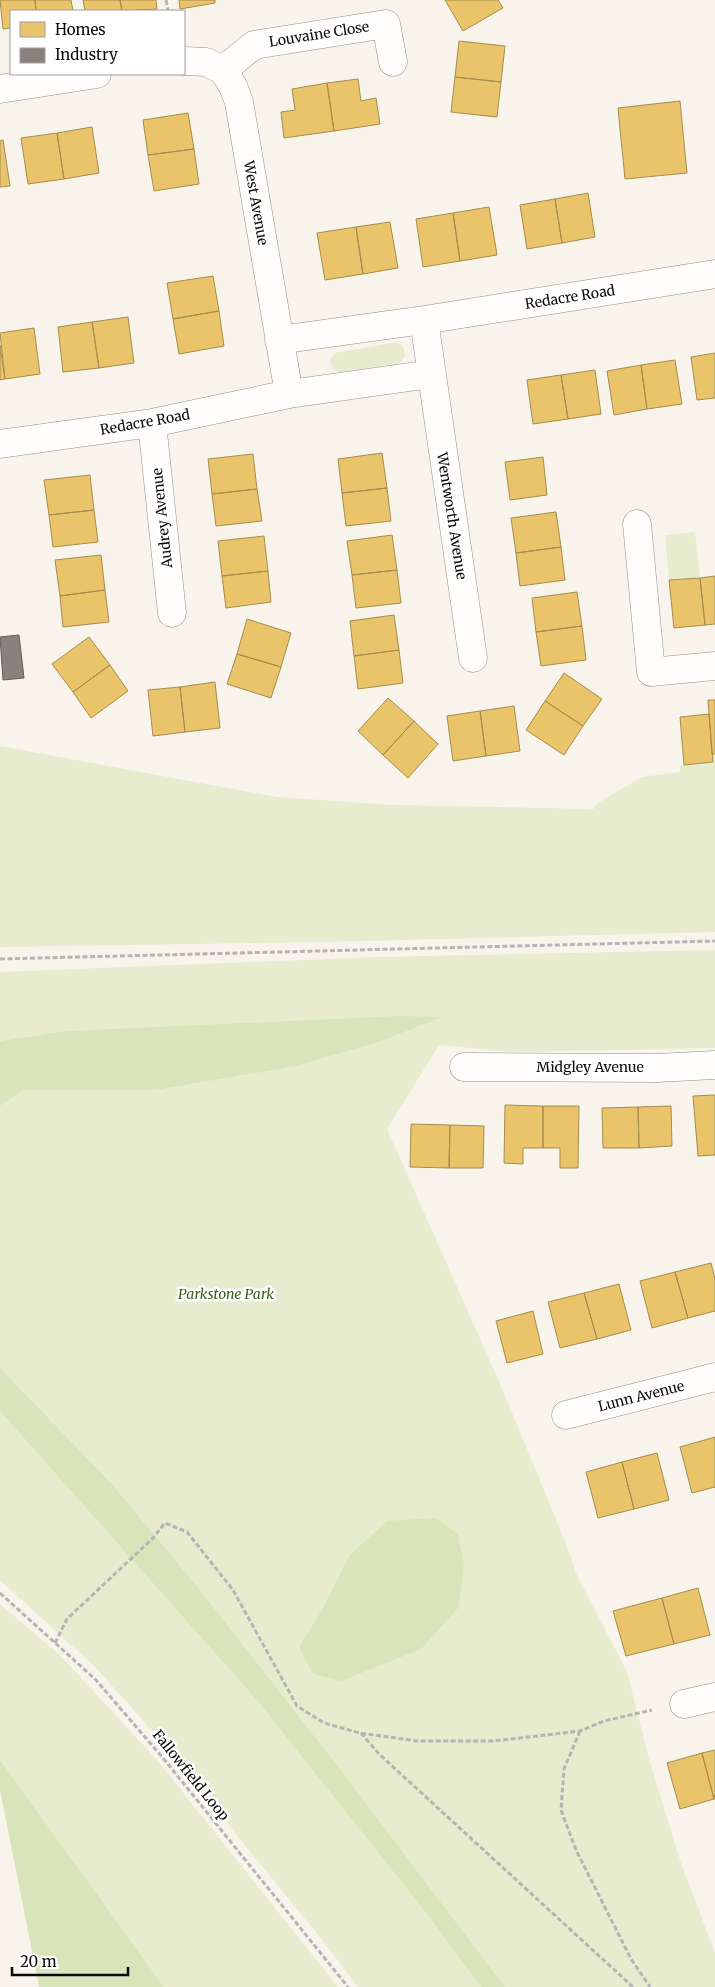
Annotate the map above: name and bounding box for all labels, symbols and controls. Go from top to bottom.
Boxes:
legend [10,10,185,75]
street label: Louvaine Close [268,17,370,51]
text: Homes [55,20,106,39]
text: Industry [55,45,118,64]
street label: West Avenue [240,158,272,247]
street label: Redacre Road [524,281,617,313]
street label: Redacre Road [99,405,192,439]
street label: Wentworth Avenue [433,450,471,581]
street label: Audrey Avenue [148,467,176,570]
street label: Midgley Avenue [536,1058,644,1076]
park label: Parkstone Park [178,1285,274,1303]
street label: Lunn Avenue [596,1377,686,1415]
street label: Fallowfield Loop [149,1726,233,1824]
scale bar [12,1944,129,1976]
text: 20 m [20,1952,57,1971]

